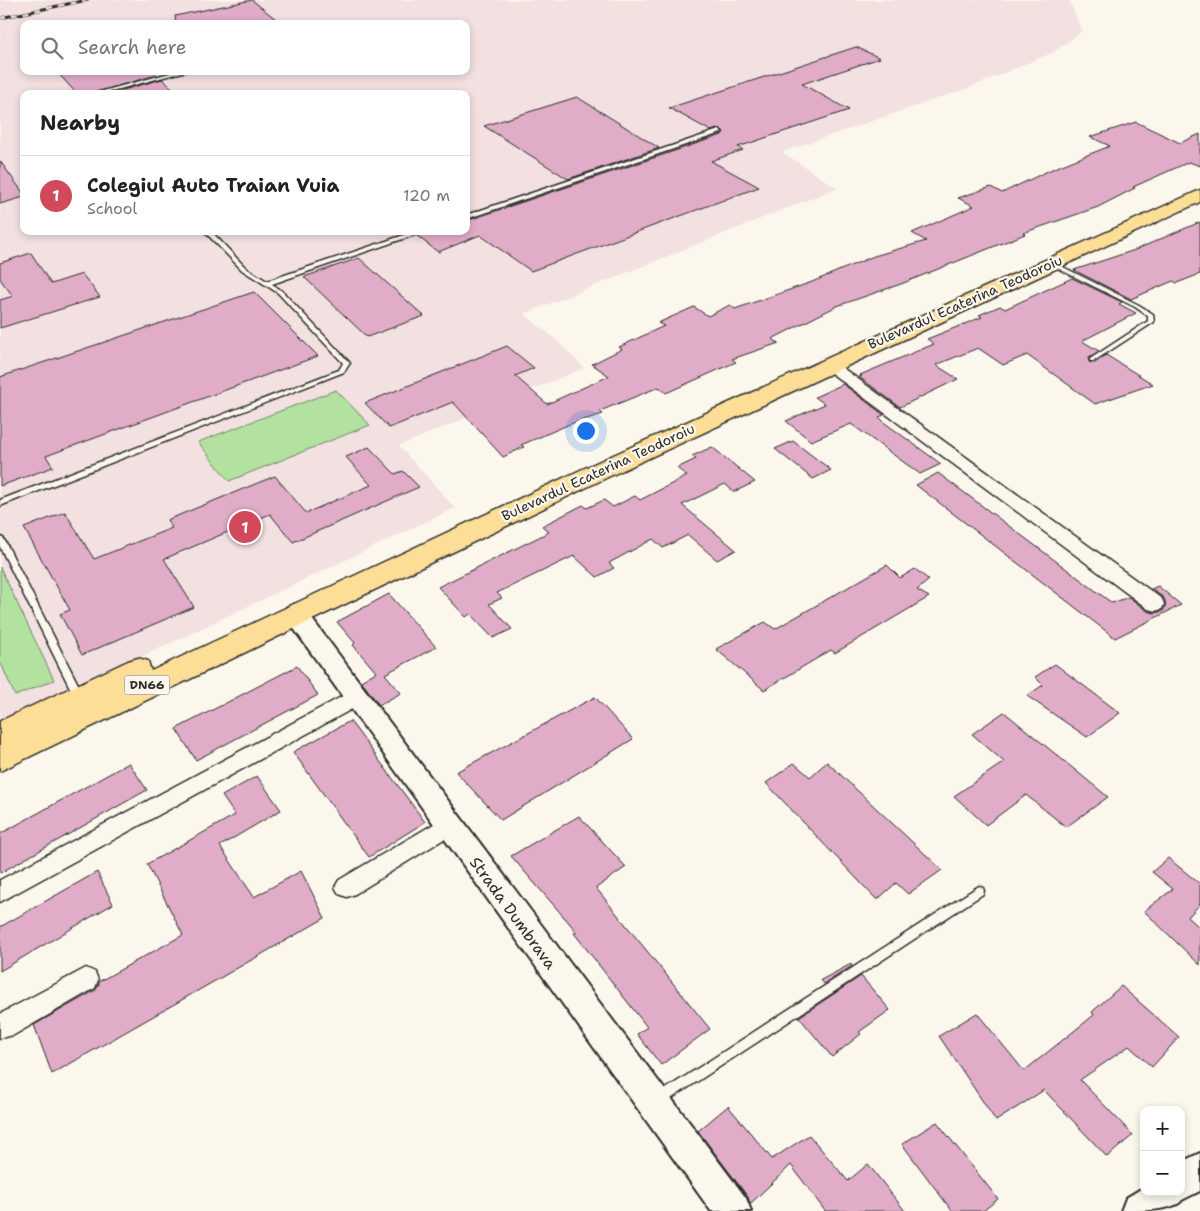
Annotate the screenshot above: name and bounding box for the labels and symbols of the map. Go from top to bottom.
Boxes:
street label: Bulevardul Ecaterina Teodoroiu [865,251,1065,353]
your location [573,418,599,444]
street label: Bulevardul Ecaterina Teodoroiu [499,419,697,525]
pin: 1 [229,508,261,546]
road number: DN66 [124,676,170,694]
street label: Strada Dumbrava [465,852,561,974]

